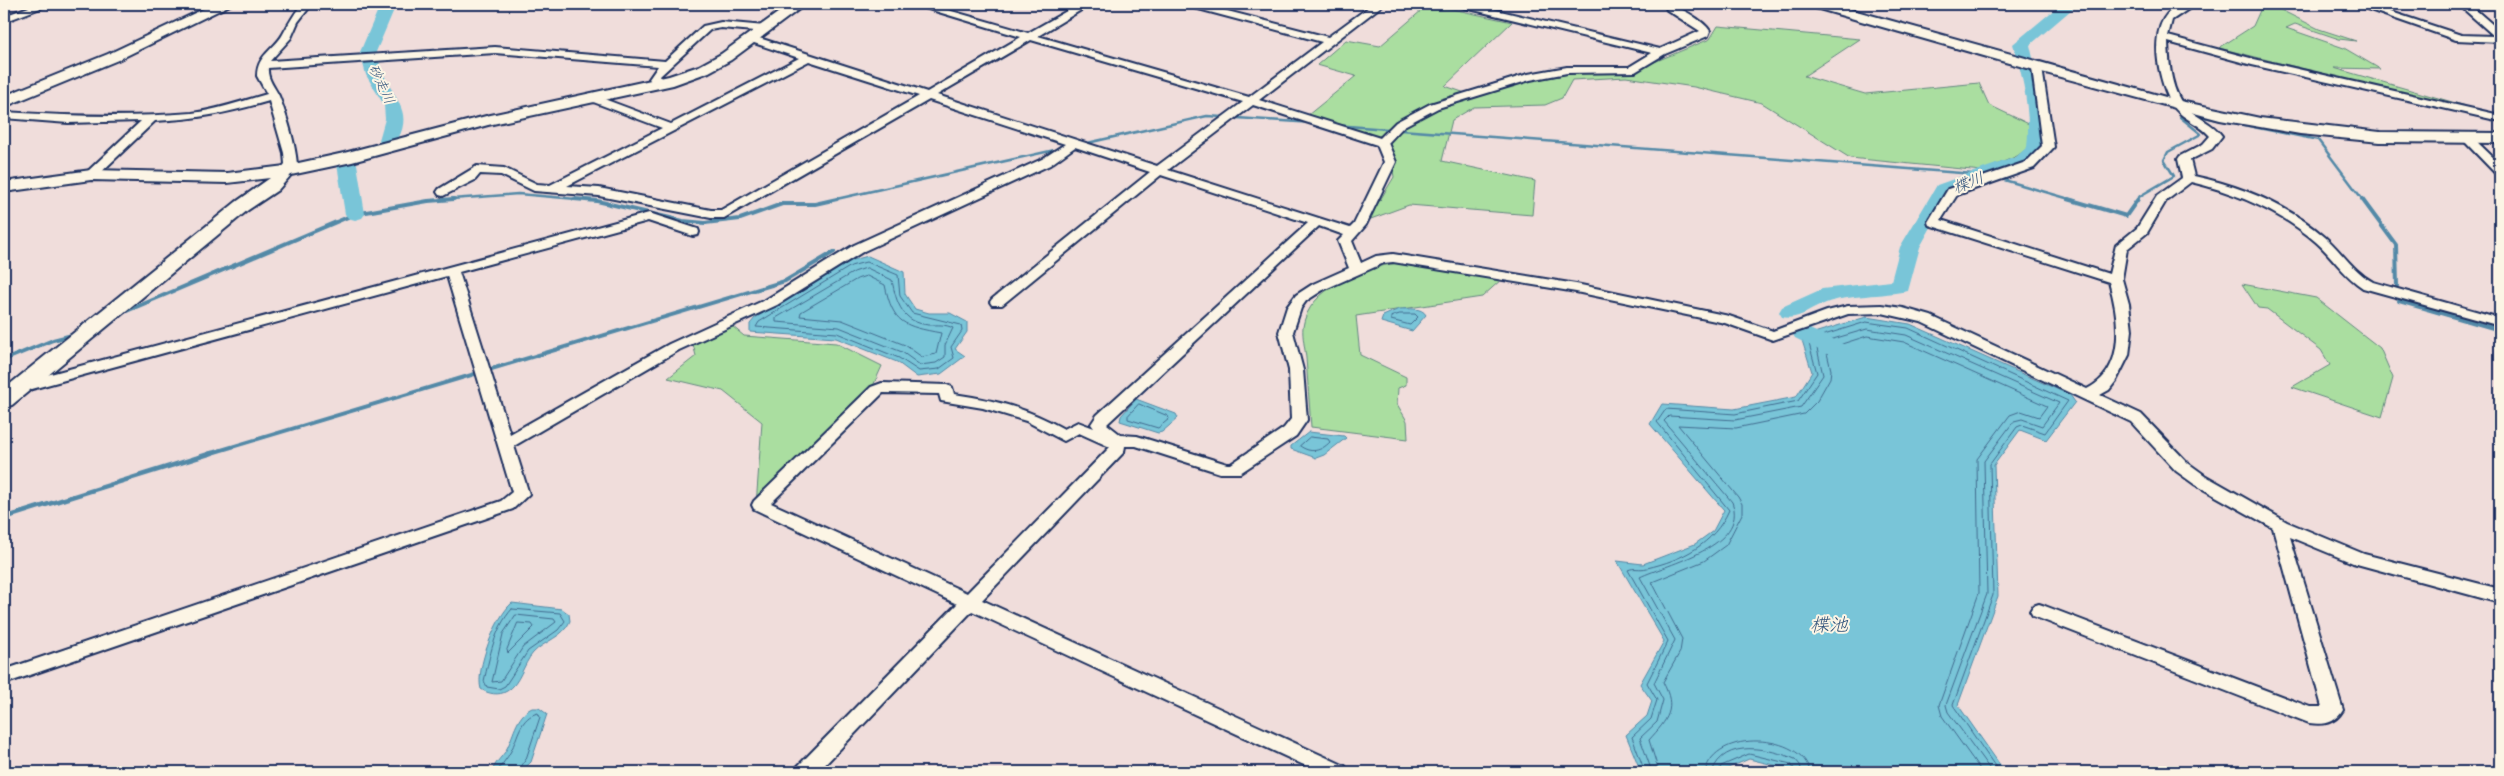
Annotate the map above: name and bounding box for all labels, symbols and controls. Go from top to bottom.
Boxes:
water label: 砂走川 [363,62,397,108]
water label: 楪川 [1951,170,1988,200]
water label: 楪池 [1810,615,1849,639]

